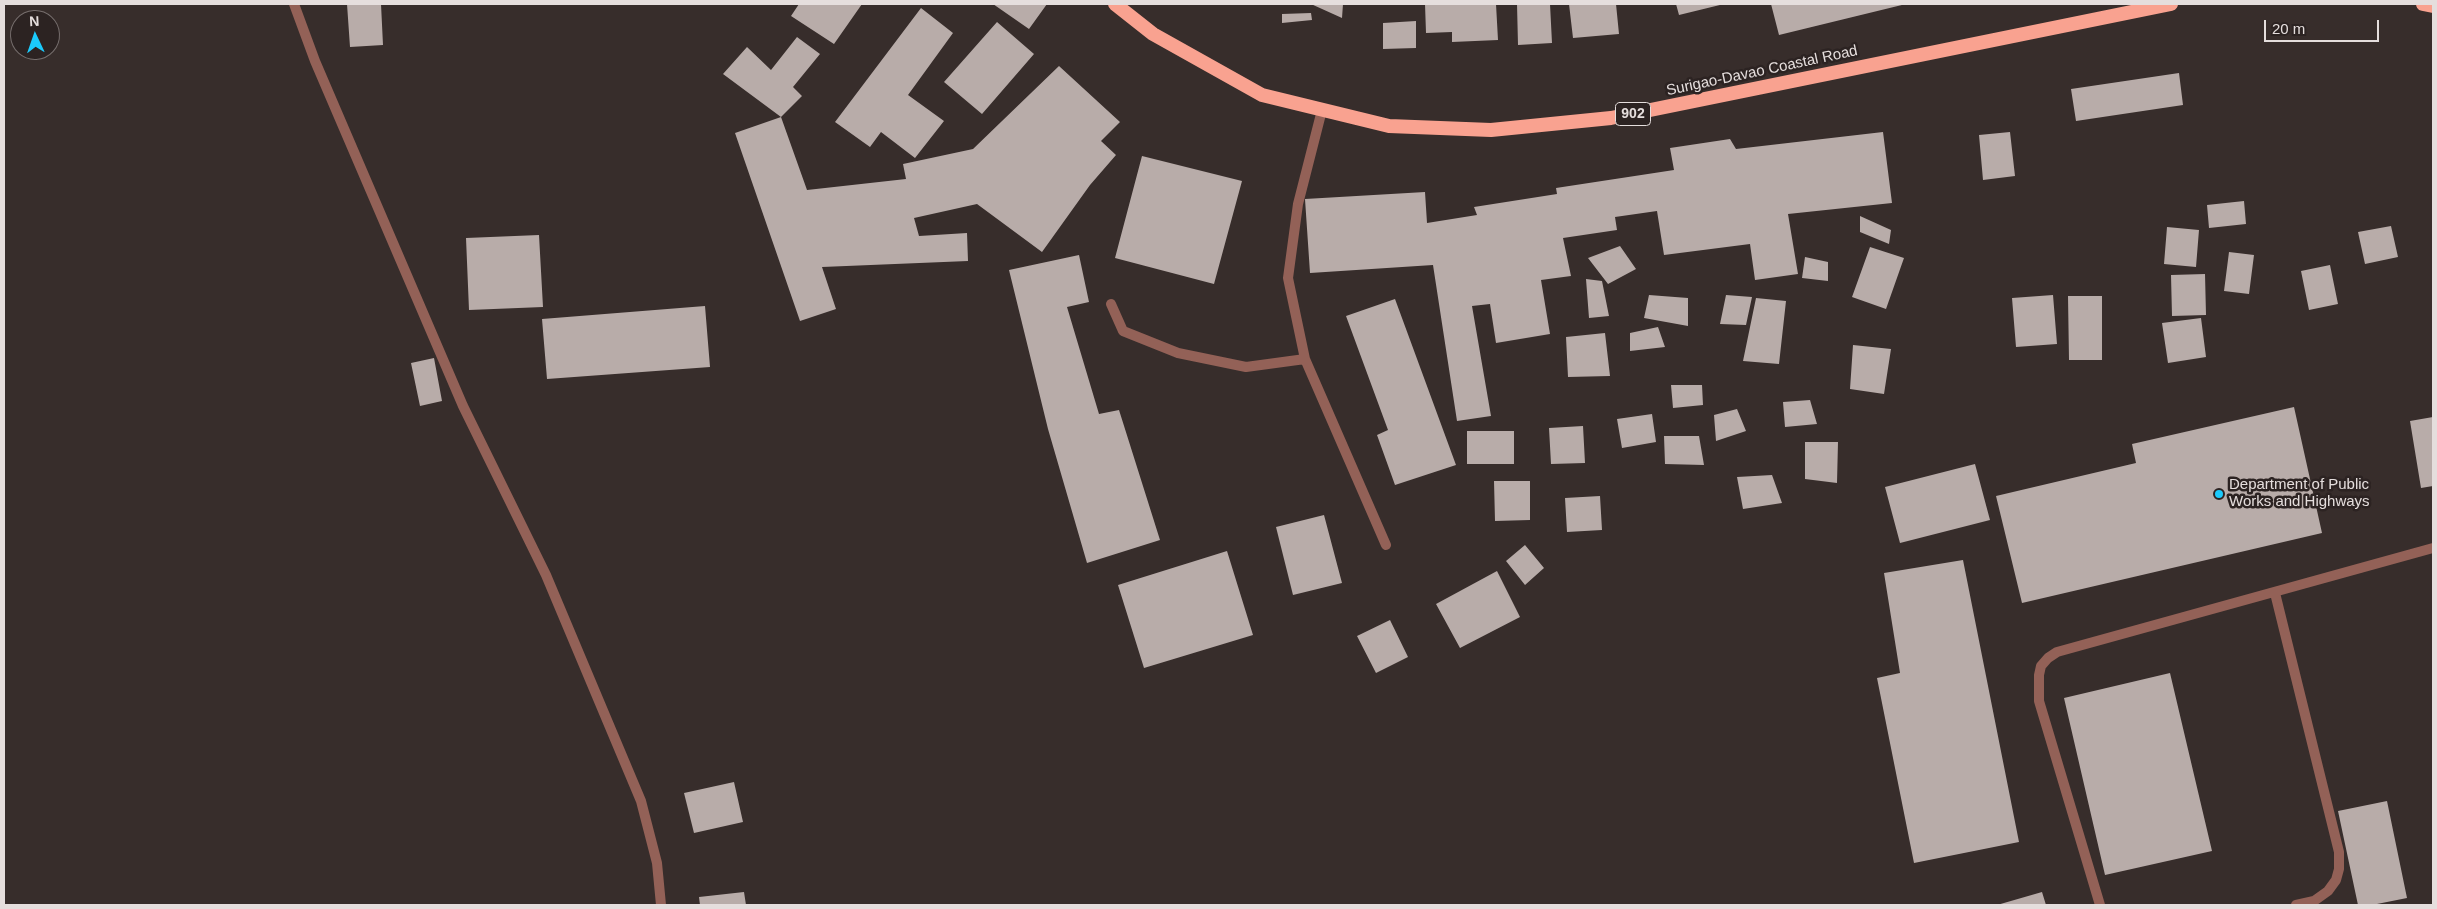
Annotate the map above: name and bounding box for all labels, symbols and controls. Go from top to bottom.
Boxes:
north arrow [10,10,60,60]
scale bar [2267,10,2382,42]
text: N [29,13,40,29]
text: 20 m [2272,20,2305,37]
street label: Surigao-Davao Coastal Road [1665,42,1859,100]
road number: 902 [1616,102,1650,126]
place label: Department of Public Works and Highways [2229,476,2370,511]
marker: Department of Public Works and Highways [2213,488,2225,500]

